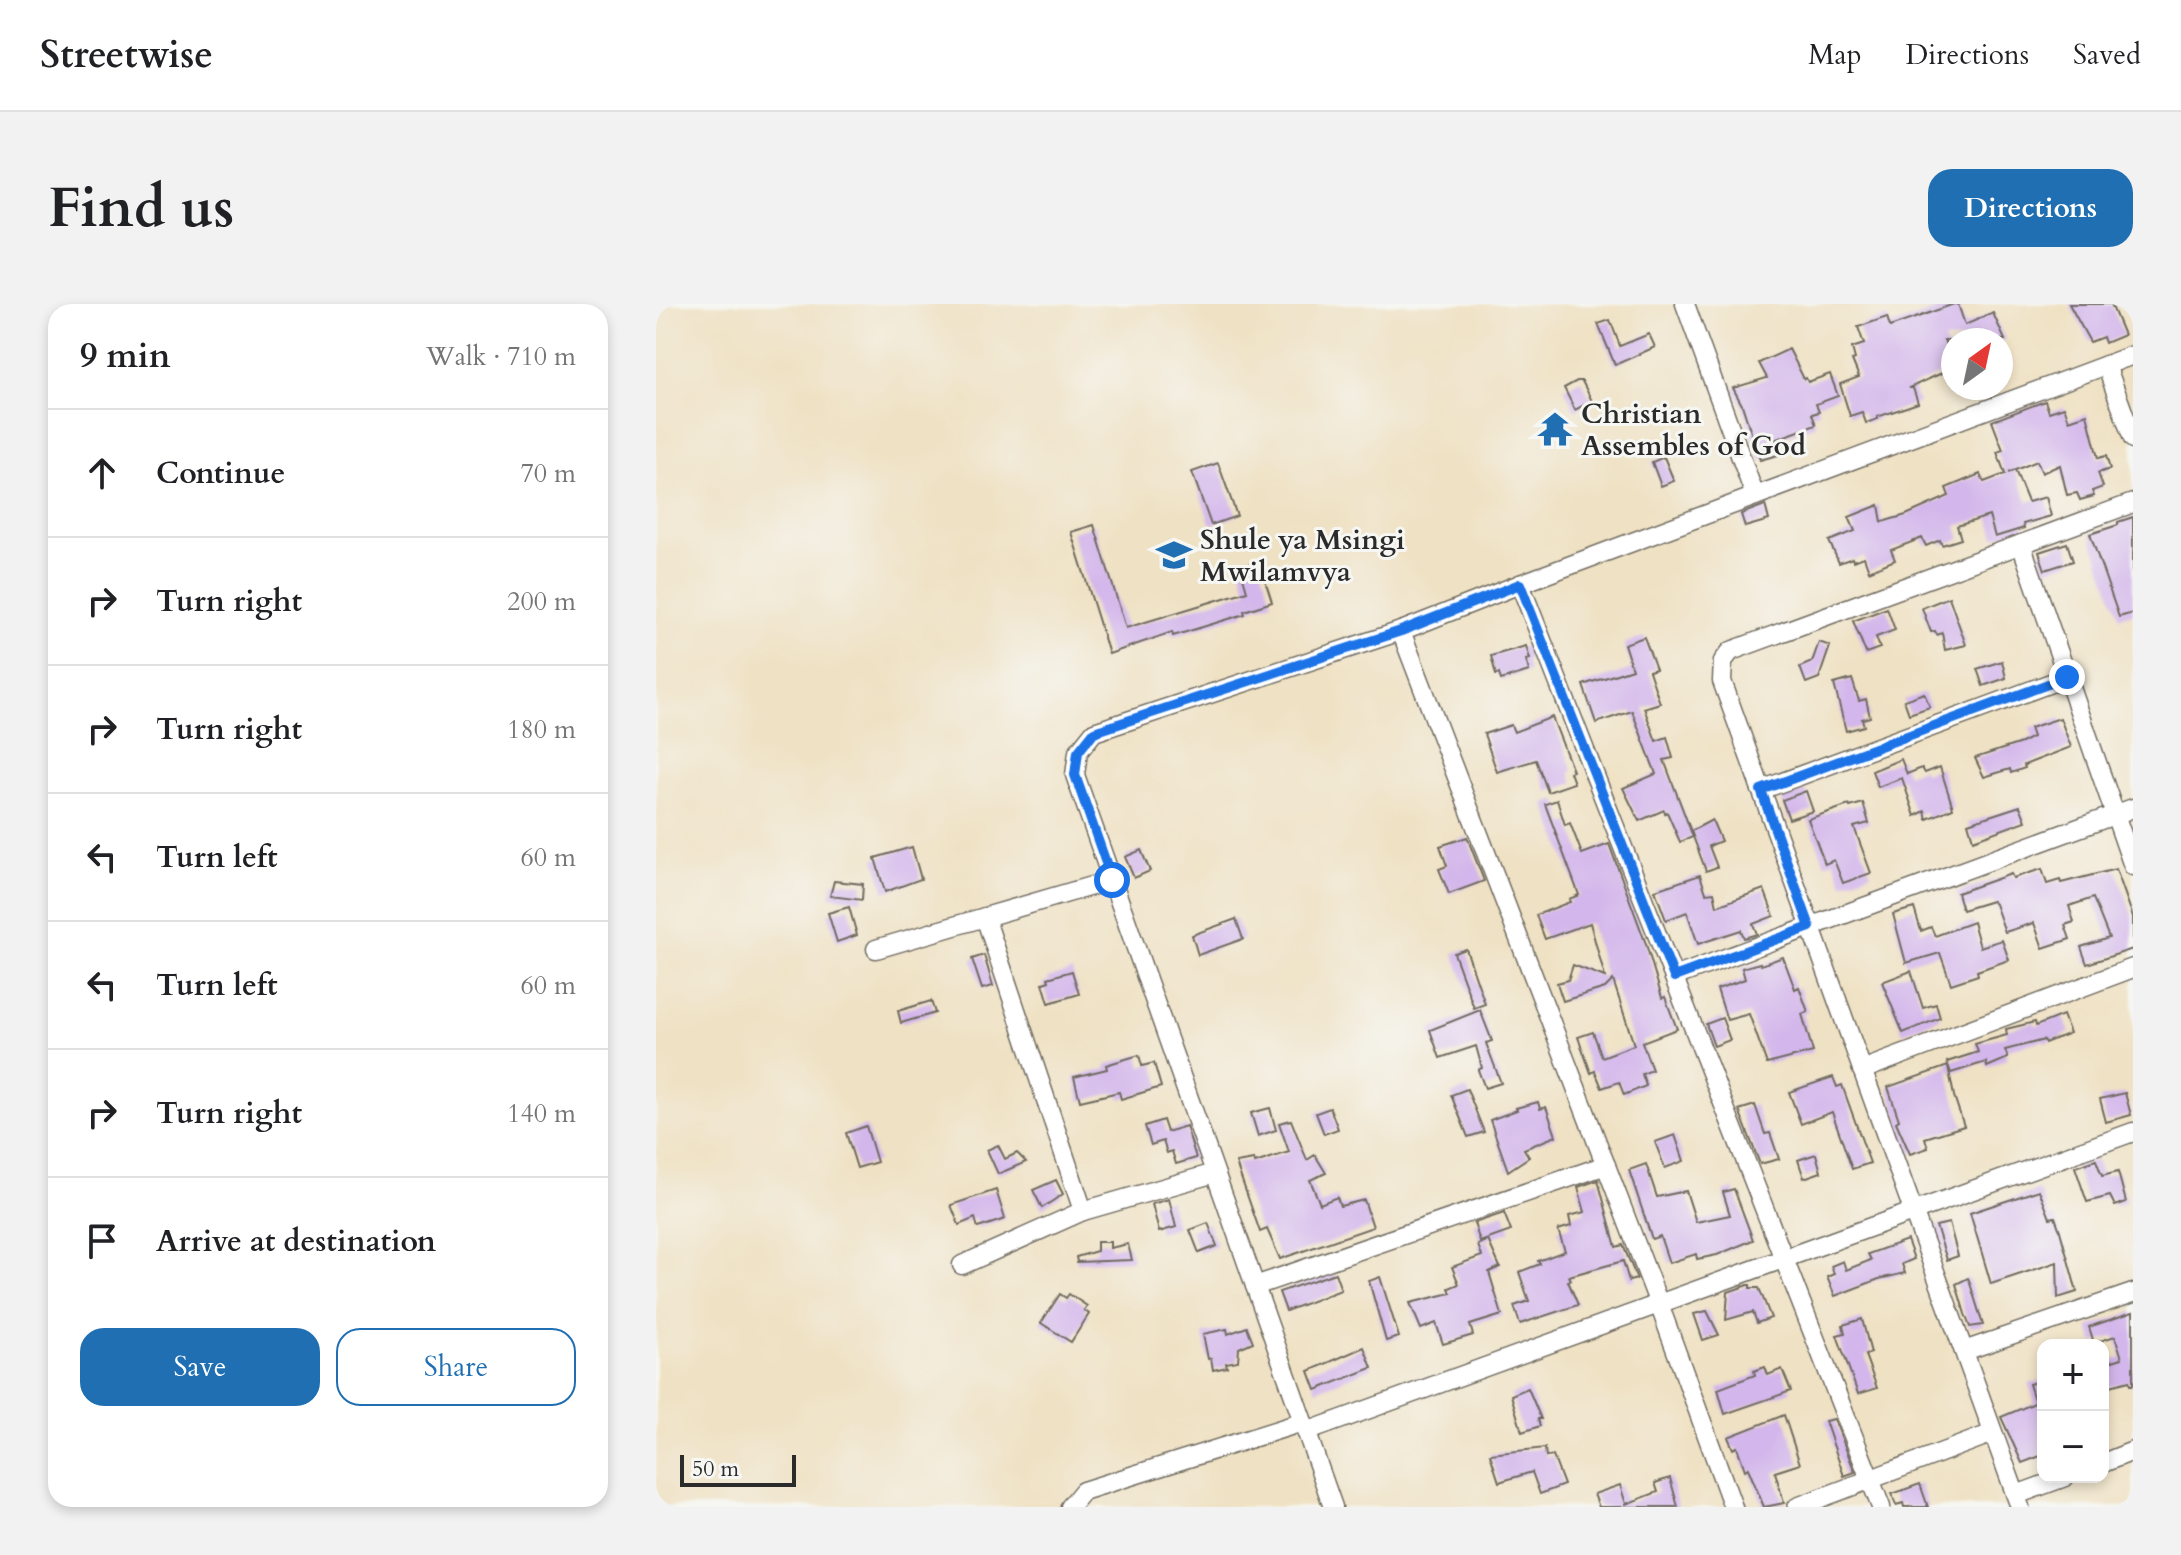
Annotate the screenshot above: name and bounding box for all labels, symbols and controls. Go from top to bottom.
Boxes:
text: Streetwise [40,29,213,81]
text: Map [1808,36,1862,74]
text: Directions [1906,36,2029,74]
text: Saved [2073,36,2141,74]
button: Directions [1928,169,2133,247]
text: Find us [48,171,234,246]
north arrow [1941,328,2013,400]
text: 9 min [80,333,171,379]
text: Walk · 710 m [426,339,576,374]
place label: Christian Assembles of God [1581,395,1806,465]
temple icon: Christian Assembles of God [1536,410,1574,448]
icon: ahead [80,451,124,495]
text: Continue [156,453,285,494]
text: 70 m [520,456,576,491]
place label: Shule ya Msingi Mwilamvya [1200,521,1405,591]
school or university icon: Shule ya Msingi Mwilamvya [1155,536,1193,574]
icon: right [80,579,124,623]
text: Turn right [156,581,302,622]
text: 200 m [507,584,576,619]
route end [2049,659,2085,695]
icon: right [80,707,124,751]
text: Turn right [156,709,302,750]
text: 180 m [507,712,576,747]
icon: left [80,835,124,879]
text: Turn left [156,837,278,878]
text: 60 m [520,840,576,875]
route start [1094,862,1130,898]
icon: left [80,963,124,1007]
text: Turn left [156,965,278,1006]
text: 60 m [520,968,576,1003]
icon: right [80,1091,124,1135]
text: Turn right [156,1093,302,1134]
text: 140 m [507,1096,576,1131]
icon: arrive [80,1219,124,1263]
text: Arrive at destination [156,1221,436,1262]
button: Save [80,1328,320,1406]
button: Share [336,1328,576,1406]
map controls [2037,1339,2109,1483]
button: + [2037,1339,2109,1411]
button: − [2037,1411,2109,1483]
scale bar [680,1451,796,1487]
text: 50 m [692,1454,739,1484]

